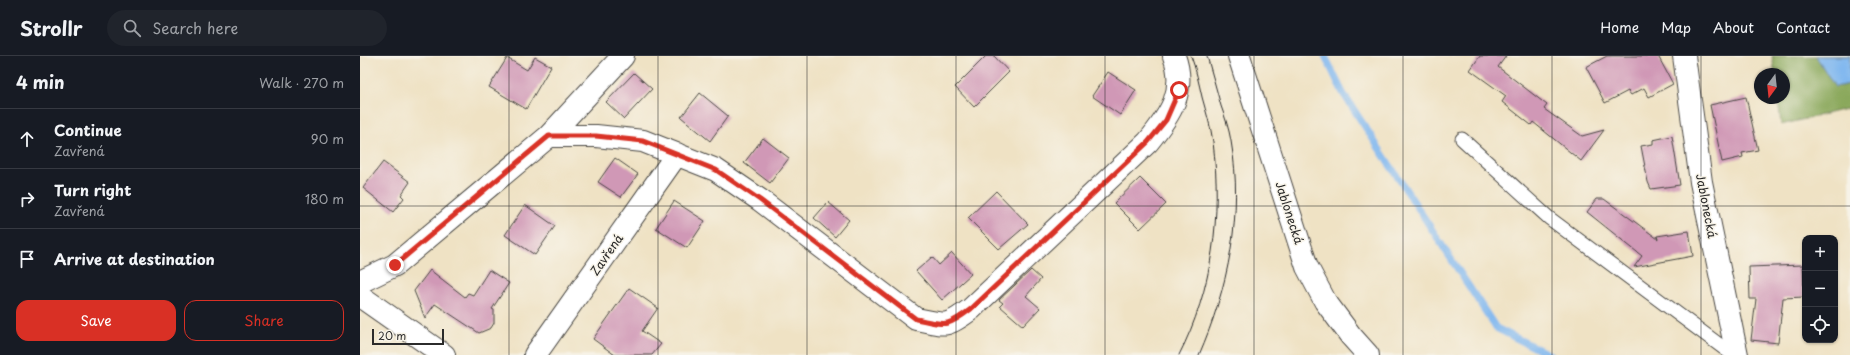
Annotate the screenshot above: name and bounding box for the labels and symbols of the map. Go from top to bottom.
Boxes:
north arrow [1754,68,1790,104]
route start [1170,81,1188,99]
street label: Jablonecká [1692,172,1722,240]
street label: Jablonecká [1271,179,1309,247]
street label: Zavřená [585,230,627,279]
route end [386,256,404,274]
scale bar [372,327,444,346]

